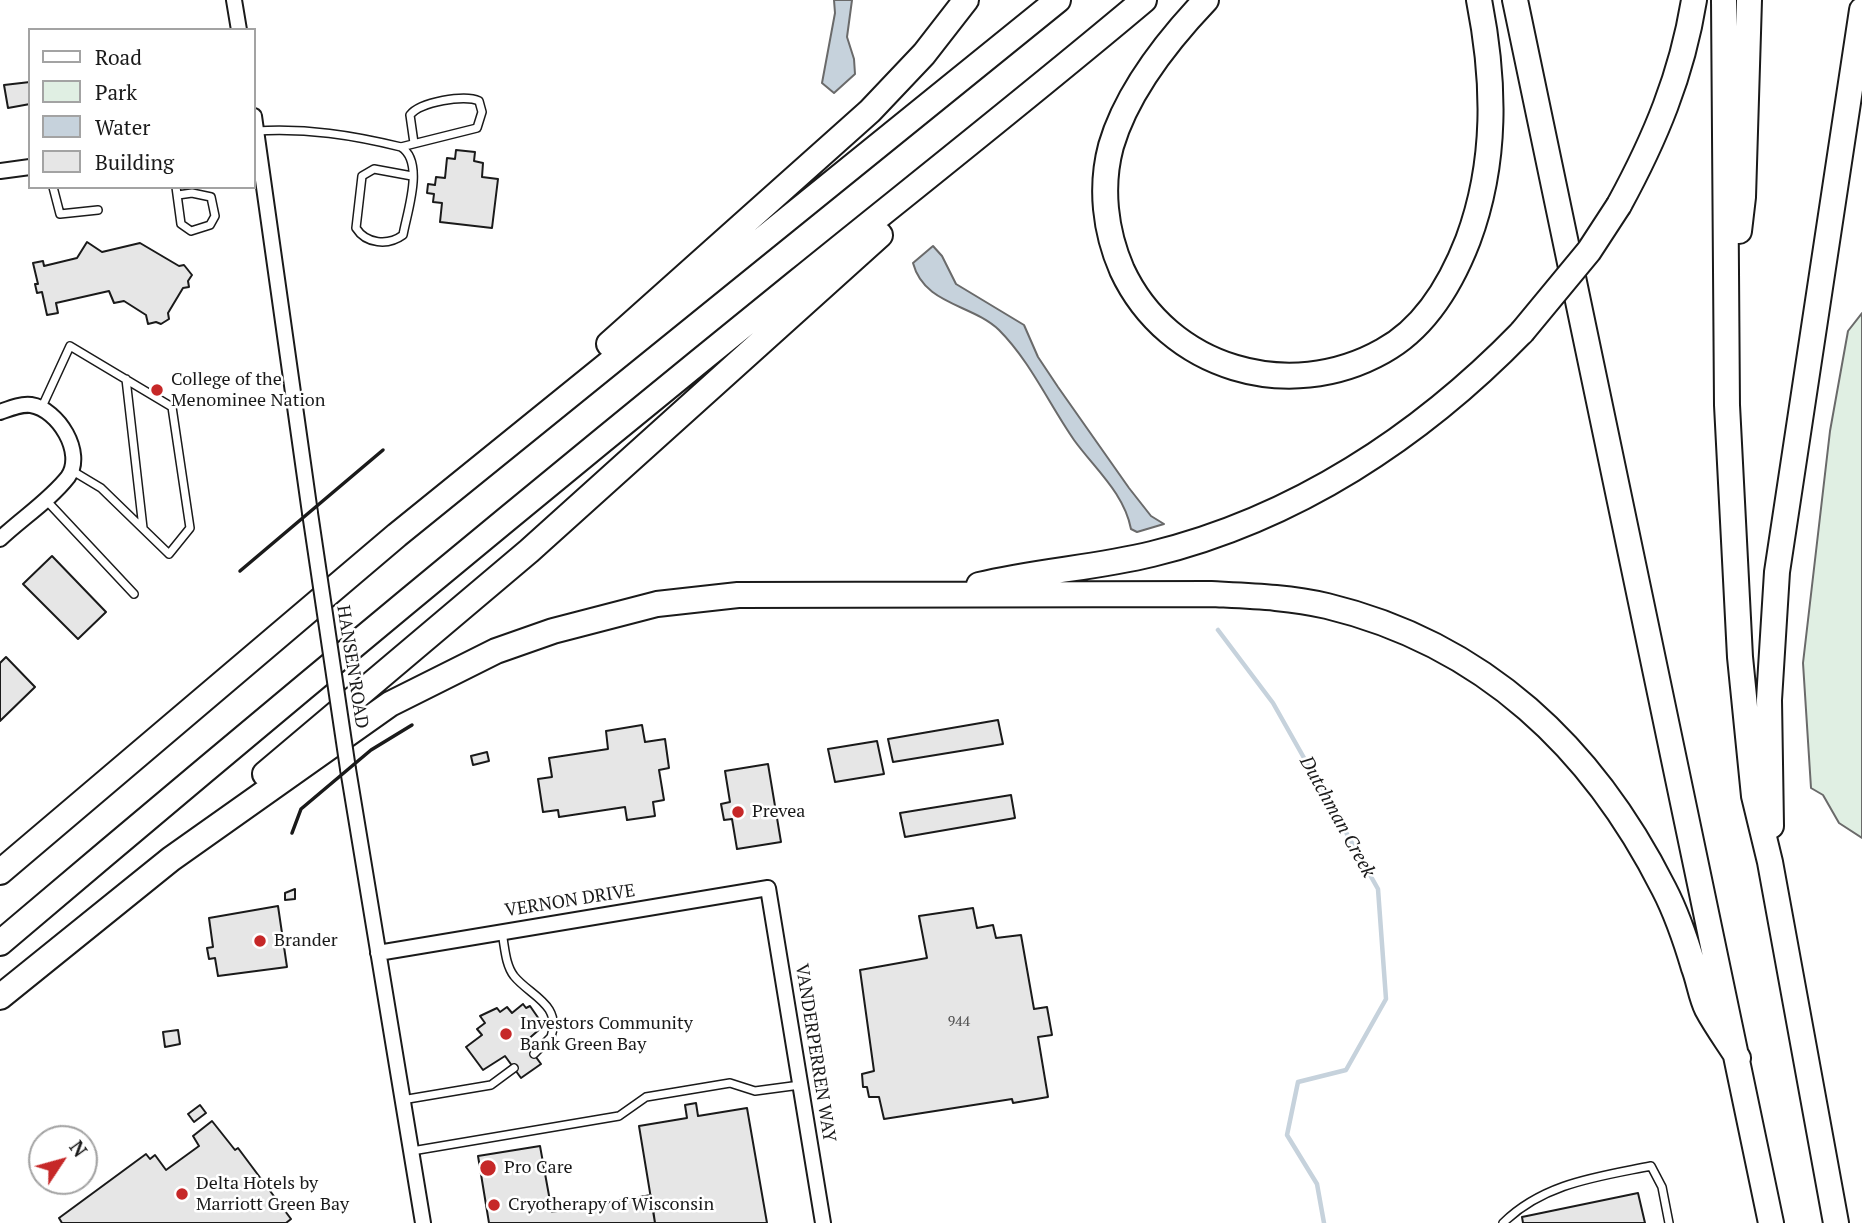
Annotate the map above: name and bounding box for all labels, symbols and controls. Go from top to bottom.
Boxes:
legend [28,28,256,189]
text: Road [95,43,142,71]
text: Park [95,78,137,106]
text: Water [95,113,150,141]
text: Building [95,148,174,176]
place label: College of the Menominee Nation [171,369,325,412]
marker: College of the Menominee Nation [149,382,165,398]
street label: HANSEN ROAD [332,604,372,730]
water label: Dutchman Creek [1294,752,1380,882]
place label: Prevea [752,801,805,823]
marker: Prevea [730,804,746,820]
street label: VERNON DRIVE [503,880,637,922]
place label: Brander [274,930,338,952]
marker: Brander [252,933,268,949]
street label: VANDERPERREN WAY [790,962,840,1144]
place label: Investors Community Bank Green Bay [520,1013,693,1056]
house number: 944 [948,1014,970,1030]
marker: Investors Community Bank Green Bay [498,1026,514,1042]
north arrow [28,1125,98,1195]
text: N [64,1135,93,1162]
place label: Pro Care [504,1157,573,1179]
marker: Pro Care [478,1158,498,1178]
place label: Delta Hotels by Marriott Green Bay [196,1173,349,1216]
marker: Delta Hotels by Marriott Green Bay [174,1186,190,1202]
place label: Cryotherapy of Wisconsin [508,1194,714,1216]
marker: Cryotherapy of Wisconsin [486,1197,502,1213]

